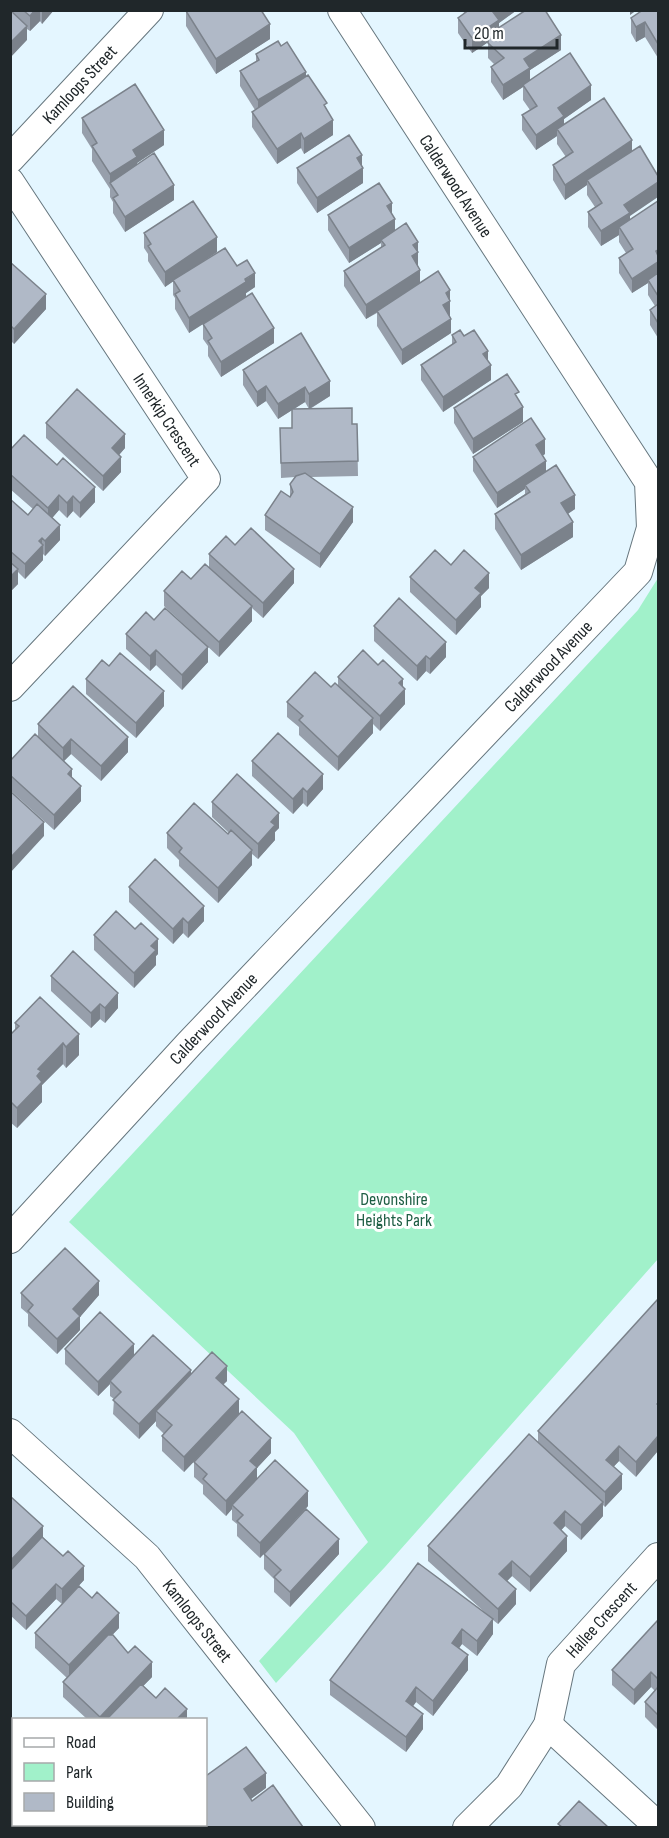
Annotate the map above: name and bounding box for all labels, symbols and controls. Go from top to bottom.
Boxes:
scale bar [465,12,556,50]
text: 20 m [474,23,504,44]
street label: Kamloops Street [38,41,122,128]
street label: Calderwood Avenue [415,131,497,242]
street label: Innerkip Crescent [128,370,205,471]
street label: Calderwood Avenue [500,617,597,717]
street label: Calderwood Avenue [165,969,262,1069]
park label: Devonshire Heights Park [356,1189,432,1231]
street label: Kamloops Street [158,1575,236,1667]
street label: Hallee Crescent [562,1577,642,1662]
legend [12,1718,207,1826]
text: Road [66,1732,96,1753]
text: Park [66,1762,92,1783]
text: Building [66,1792,114,1813]

